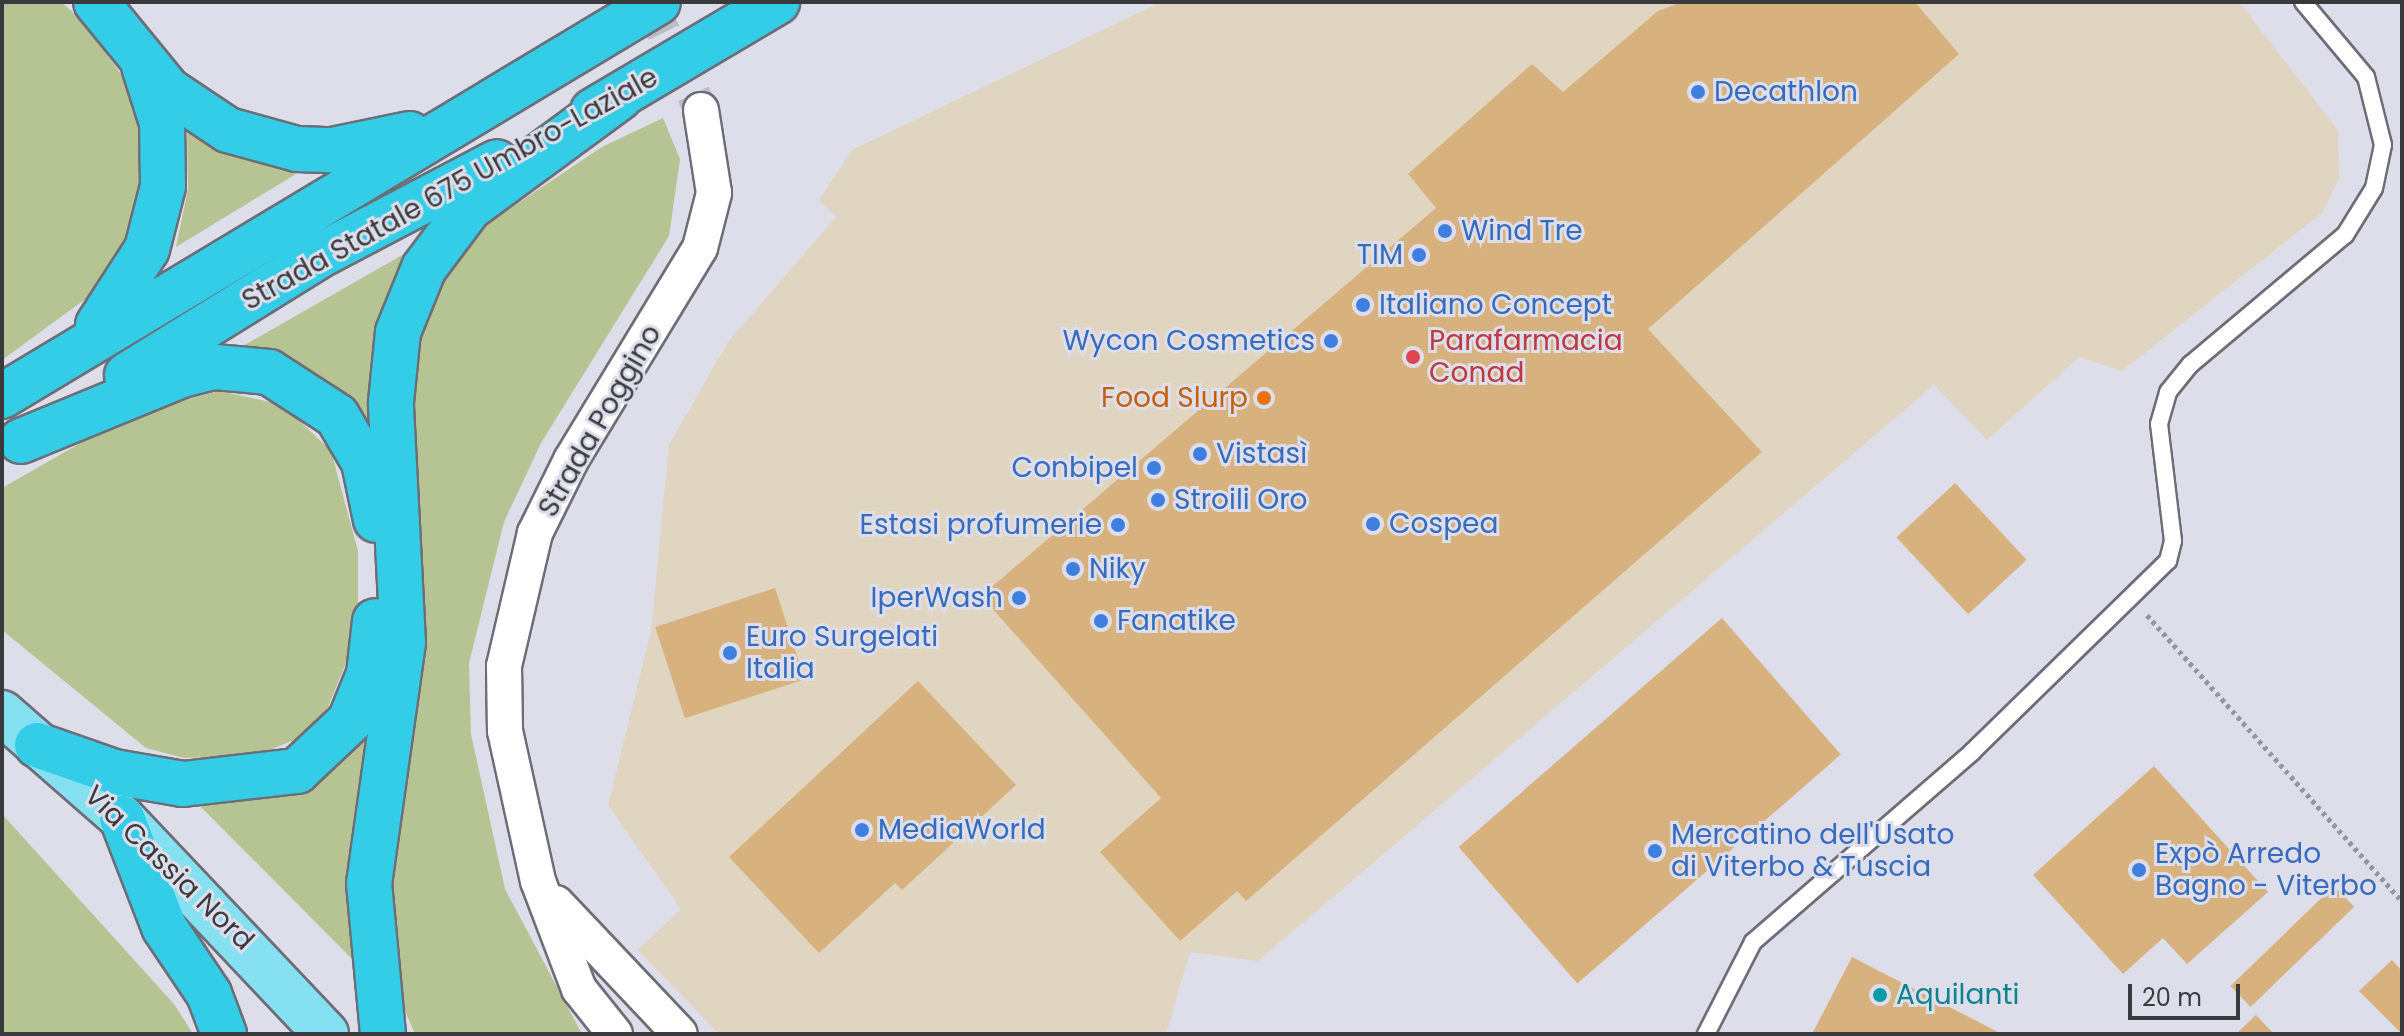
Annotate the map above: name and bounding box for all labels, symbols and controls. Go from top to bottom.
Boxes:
street label: Strada Statale 675 Umbro-Laziale [236,60,664,318]
place label: Decathlon [1714,75,1858,109]
marker: Decathlon [1689,83,1707,101]
place label: Wind Tre [1461,214,1582,248]
marker: Wind Tre [1436,222,1454,240]
place label: TIM [1357,238,1403,272]
marker: TIM [1410,246,1428,264]
place label: Italiano Concept [1379,288,1612,322]
marker: Italiano Concept [1354,296,1372,314]
street label: Strada Poggino [531,319,669,523]
place label: Wycon Cosmetics [1063,324,1315,358]
place label: Parafarmacia Conad [1429,324,1623,390]
marker: Wycon Cosmetics [1322,332,1340,350]
marker: Parafarmacia Conad [1404,348,1422,366]
place label: Food Slurp [1101,381,1248,415]
marker: Food Slurp [1255,389,1273,407]
place label: Vistasì [1216,437,1307,471]
marker: Vistasì [1191,445,1209,463]
place label: Conbipel [1012,451,1138,485]
marker: Conbipel [1145,459,1163,477]
place label: Stroili Oro [1174,483,1308,517]
marker: Stroili Oro [1149,491,1167,509]
place label: Cospea [1389,507,1498,541]
place label: Estasi profumerie [860,508,1102,542]
marker: Cospea [1364,515,1382,533]
marker: Estasi profumerie [1109,516,1127,534]
place label: Niky [1089,552,1146,586]
marker: Niky [1064,560,1082,578]
place label: IperWash [871,581,1003,615]
marker: IperWash [1010,589,1028,607]
place label: Fanatike [1117,604,1236,638]
marker: Fanatike [1092,612,1110,630]
place label: Euro Surgelati Italia [746,620,938,686]
marker: Euro Surgelati Italia [721,644,739,662]
street label: Via Cassia Nord [77,779,261,957]
place label: MediaWorld [878,813,1046,847]
place label: Mercatino dell'Usato di Viterbo & Tuscia [1671,818,1954,884]
marker: MediaWorld [853,821,871,839]
place label: Expò Arredo Bagno - Viterbo [2155,837,2377,903]
marker: Mercatino dell'Usato di Viterbo & Tuscia [1646,842,1664,860]
marker: Expò Arredo Bagno - Viterbo [2130,861,2148,879]
scale bar [2132,968,2244,1018]
place label: Aquilanti [1896,978,2019,1012]
text: 20 m [2142,981,2202,1014]
marker: Aquilanti [1871,986,1889,1004]

